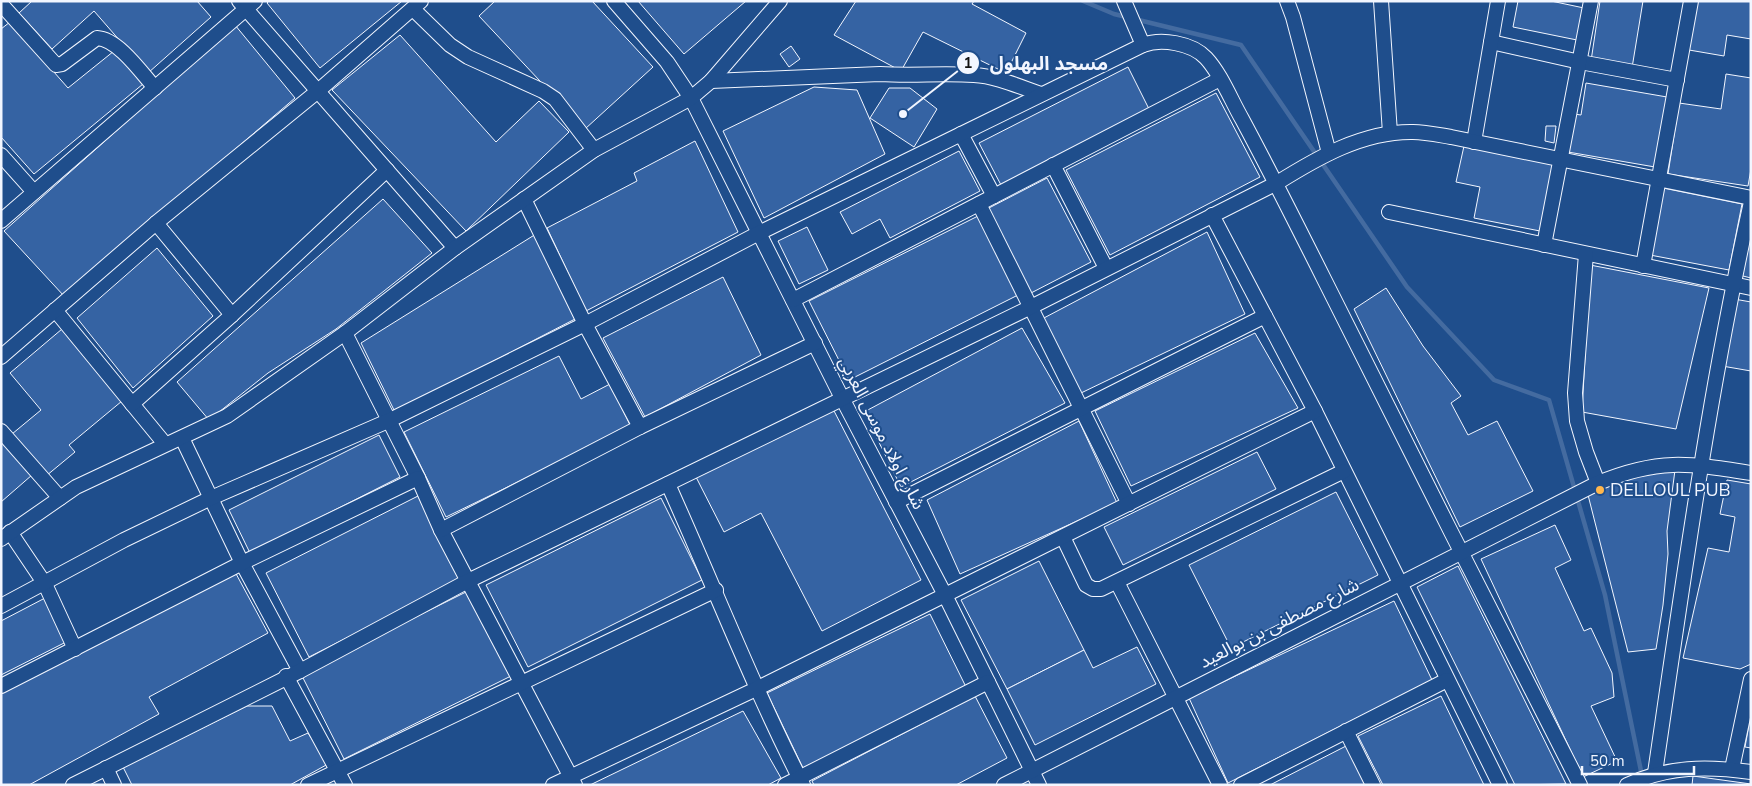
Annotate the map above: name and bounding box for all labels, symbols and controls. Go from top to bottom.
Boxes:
callout: مسجد البهلول [955,46,1119,80]
text: مسجد البهلول [990,51,1108,77]
text: 1 [963,53,973,73]
street label: شارع اولاد موسى العربي [831,352,931,515]
place label: DELLOUL PUB [1610,478,1731,502]
marker: DELLOUL PUB [1594,484,1606,496]
street label: شارع مصطفى بن بوالعيد [1195,572,1364,676]
scale bar [1582,744,1694,776]
text: 50 m [1590,751,1625,771]

